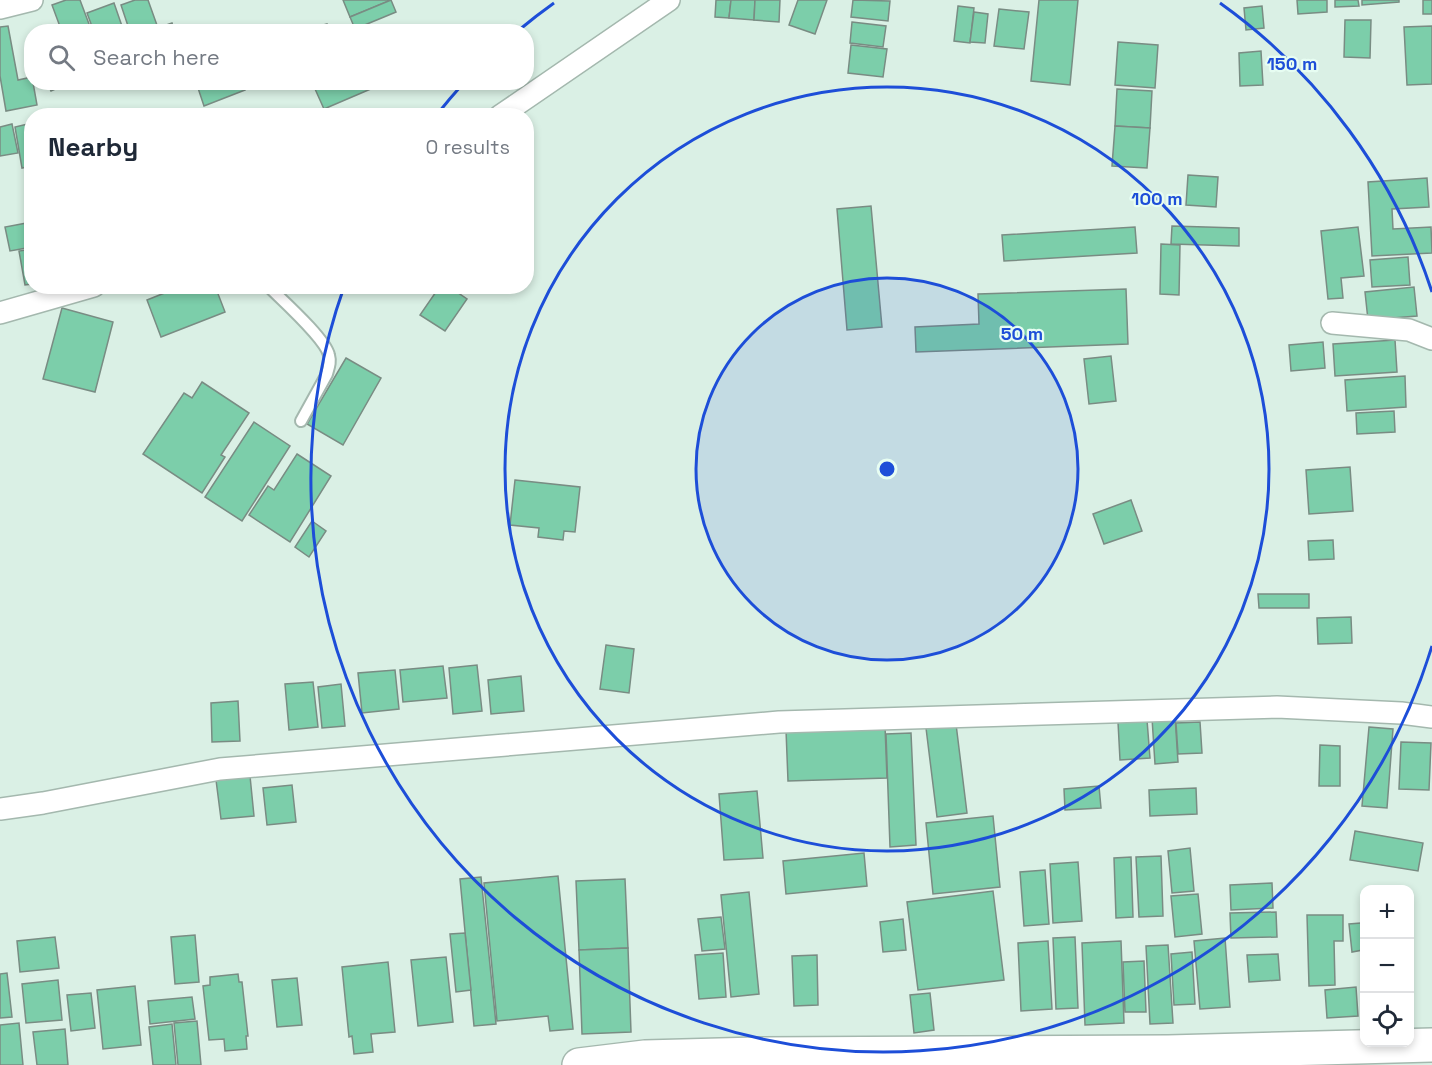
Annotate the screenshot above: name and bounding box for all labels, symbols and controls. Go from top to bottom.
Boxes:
search box [24,24,534,90]
icon: search [45,41,78,74]
text: Search here [93,43,220,71]
text: 150 m [1267,52,1317,75]
text: Nearby [48,130,138,164]
text: 0 results [426,134,510,160]
text: 100 m [1131,187,1183,210]
text: 50 m [1001,322,1043,345]
centre of rings [877,459,897,479]
map controls [1360,885,1414,1047]
button: + [1360,885,1414,939]
button: − [1360,939,1414,993]
button: locate [1360,993,1414,1047]

